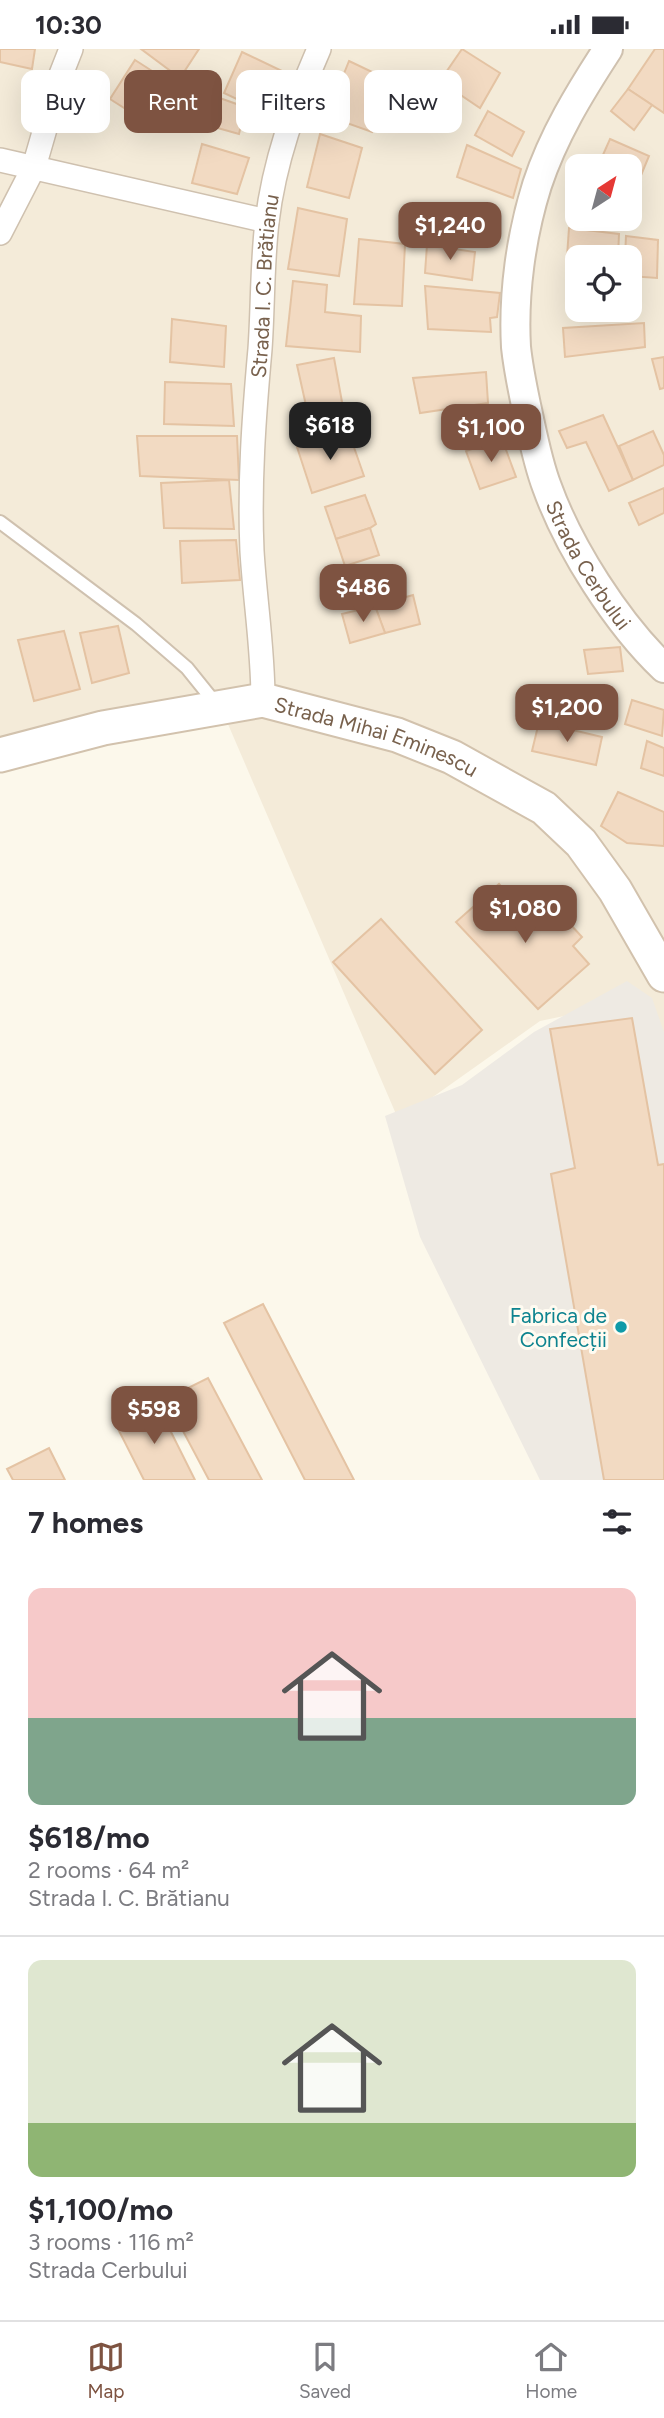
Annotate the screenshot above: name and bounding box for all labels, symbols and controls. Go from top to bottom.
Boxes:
text: 10:30 [35,9,102,41]
chip: Buy [21,70,110,133]
chip: Rent [124,70,222,133]
chip: Filters [236,70,350,133]
chip: New [364,70,462,133]
north arrow [565,154,642,231]
map controls [565,154,642,322]
street label: Strada I. C. Brătianu [245,192,284,379]
pin: $1,240 [393,203,507,262]
text: $1,240 [414,211,486,239]
button: locate [565,245,642,322]
pin: $618 [289,403,371,462]
pin: $1,100 [434,405,548,464]
text: $618 [305,411,355,439]
text: $1,100 [457,413,525,441]
street label: Strada Cerbului [541,496,637,634]
pin: $486 [322,565,404,624]
text: $486 [336,573,390,601]
pin: $1,200 [510,685,624,744]
street label: Strada Mihai Eminescu [272,691,483,782]
text: $1,200 [531,693,603,721]
pin: $1,080 [468,885,582,945]
text: $1,080 [489,894,561,922]
place label: Fabrica de Confecții [510,1303,607,1352]
marker: Fabrica de Confecții [613,1319,629,1335]
pin: $598 [113,1387,195,1446]
text: $598 [127,1395,181,1423]
icon: filters [598,1503,636,1541]
text: 7 homes [28,1504,143,1541]
icon: home [269,1633,395,1759]
text: $618/mo [28,1819,150,1856]
text: 2 rooms · 64 m² [28,1856,189,1884]
text: Strada I. C. Brătianu [28,1884,230,1912]
icon: home [269,2005,395,2131]
text: $1,100/mo [28,2191,173,2228]
text: 3 rooms · 116 m² [28,2228,194,2256]
text: Strada Cerbului [28,2256,188,2284]
tab: Map [87,2338,125,2403]
tab: Saved [299,2338,351,2403]
tab: Home [525,2338,577,2403]

